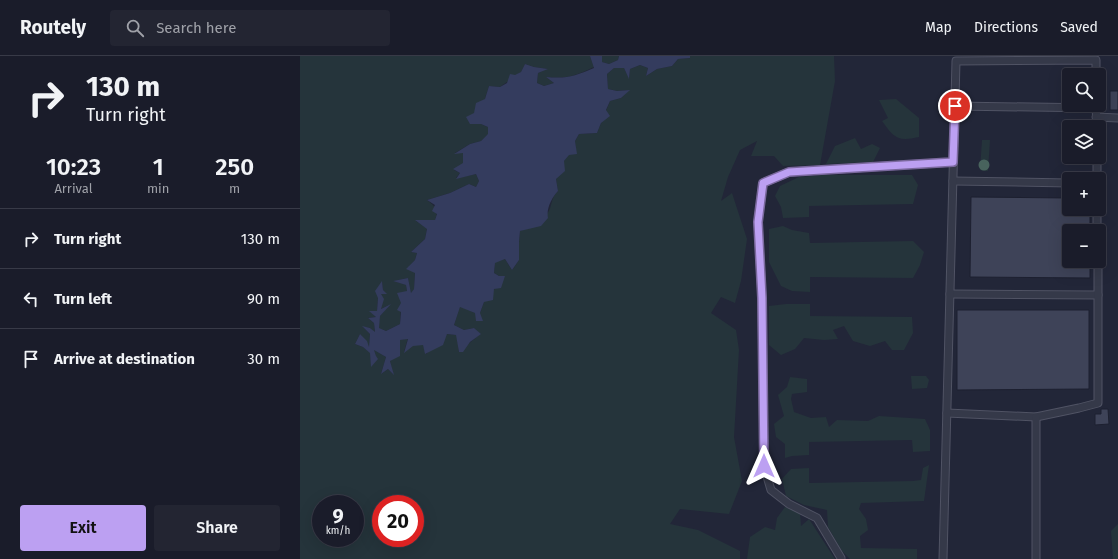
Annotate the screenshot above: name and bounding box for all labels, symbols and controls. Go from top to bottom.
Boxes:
search box [110,10,390,46]
text: Routely [20,16,86,39]
icon: search [124,17,146,39]
text: Search here [156,19,236,37]
text: Map [925,19,952,36]
text: Directions [974,19,1038,36]
text: Saved [1060,19,1098,36]
map controls [1062,68,1106,268]
button: search [1062,68,1106,112]
text: 130 m [86,70,160,103]
icon: right [20,72,72,124]
pin [938,89,972,123]
icon: arrive [944,95,966,117]
text: Turn right [86,104,166,126]
button: layers [1062,120,1106,164]
text: 10:23 [46,153,101,181]
text: 1 [153,153,164,181]
text: 250 [215,153,254,181]
button: + [1062,172,1106,216]
text: Arrival [54,181,93,196]
text: min [147,181,169,196]
text: m [229,181,240,196]
button: − [1062,224,1106,268]
icon: right [20,228,42,250]
text: Turn right [54,230,121,248]
text: 130 m [241,230,280,248]
icon: left [20,288,42,310]
text: Turn left [54,290,112,308]
text: 90 m [247,290,280,308]
icon: arrive [20,348,42,370]
text: Arrive at destination [54,350,195,368]
text: 30 m [247,350,280,368]
position arrow [743,445,785,487]
speed limit sign: 20 [372,495,424,547]
text: 9 [332,504,344,528]
button: Exit [20,505,146,551]
button: Share [154,505,280,551]
text: km/h [326,525,350,537]

